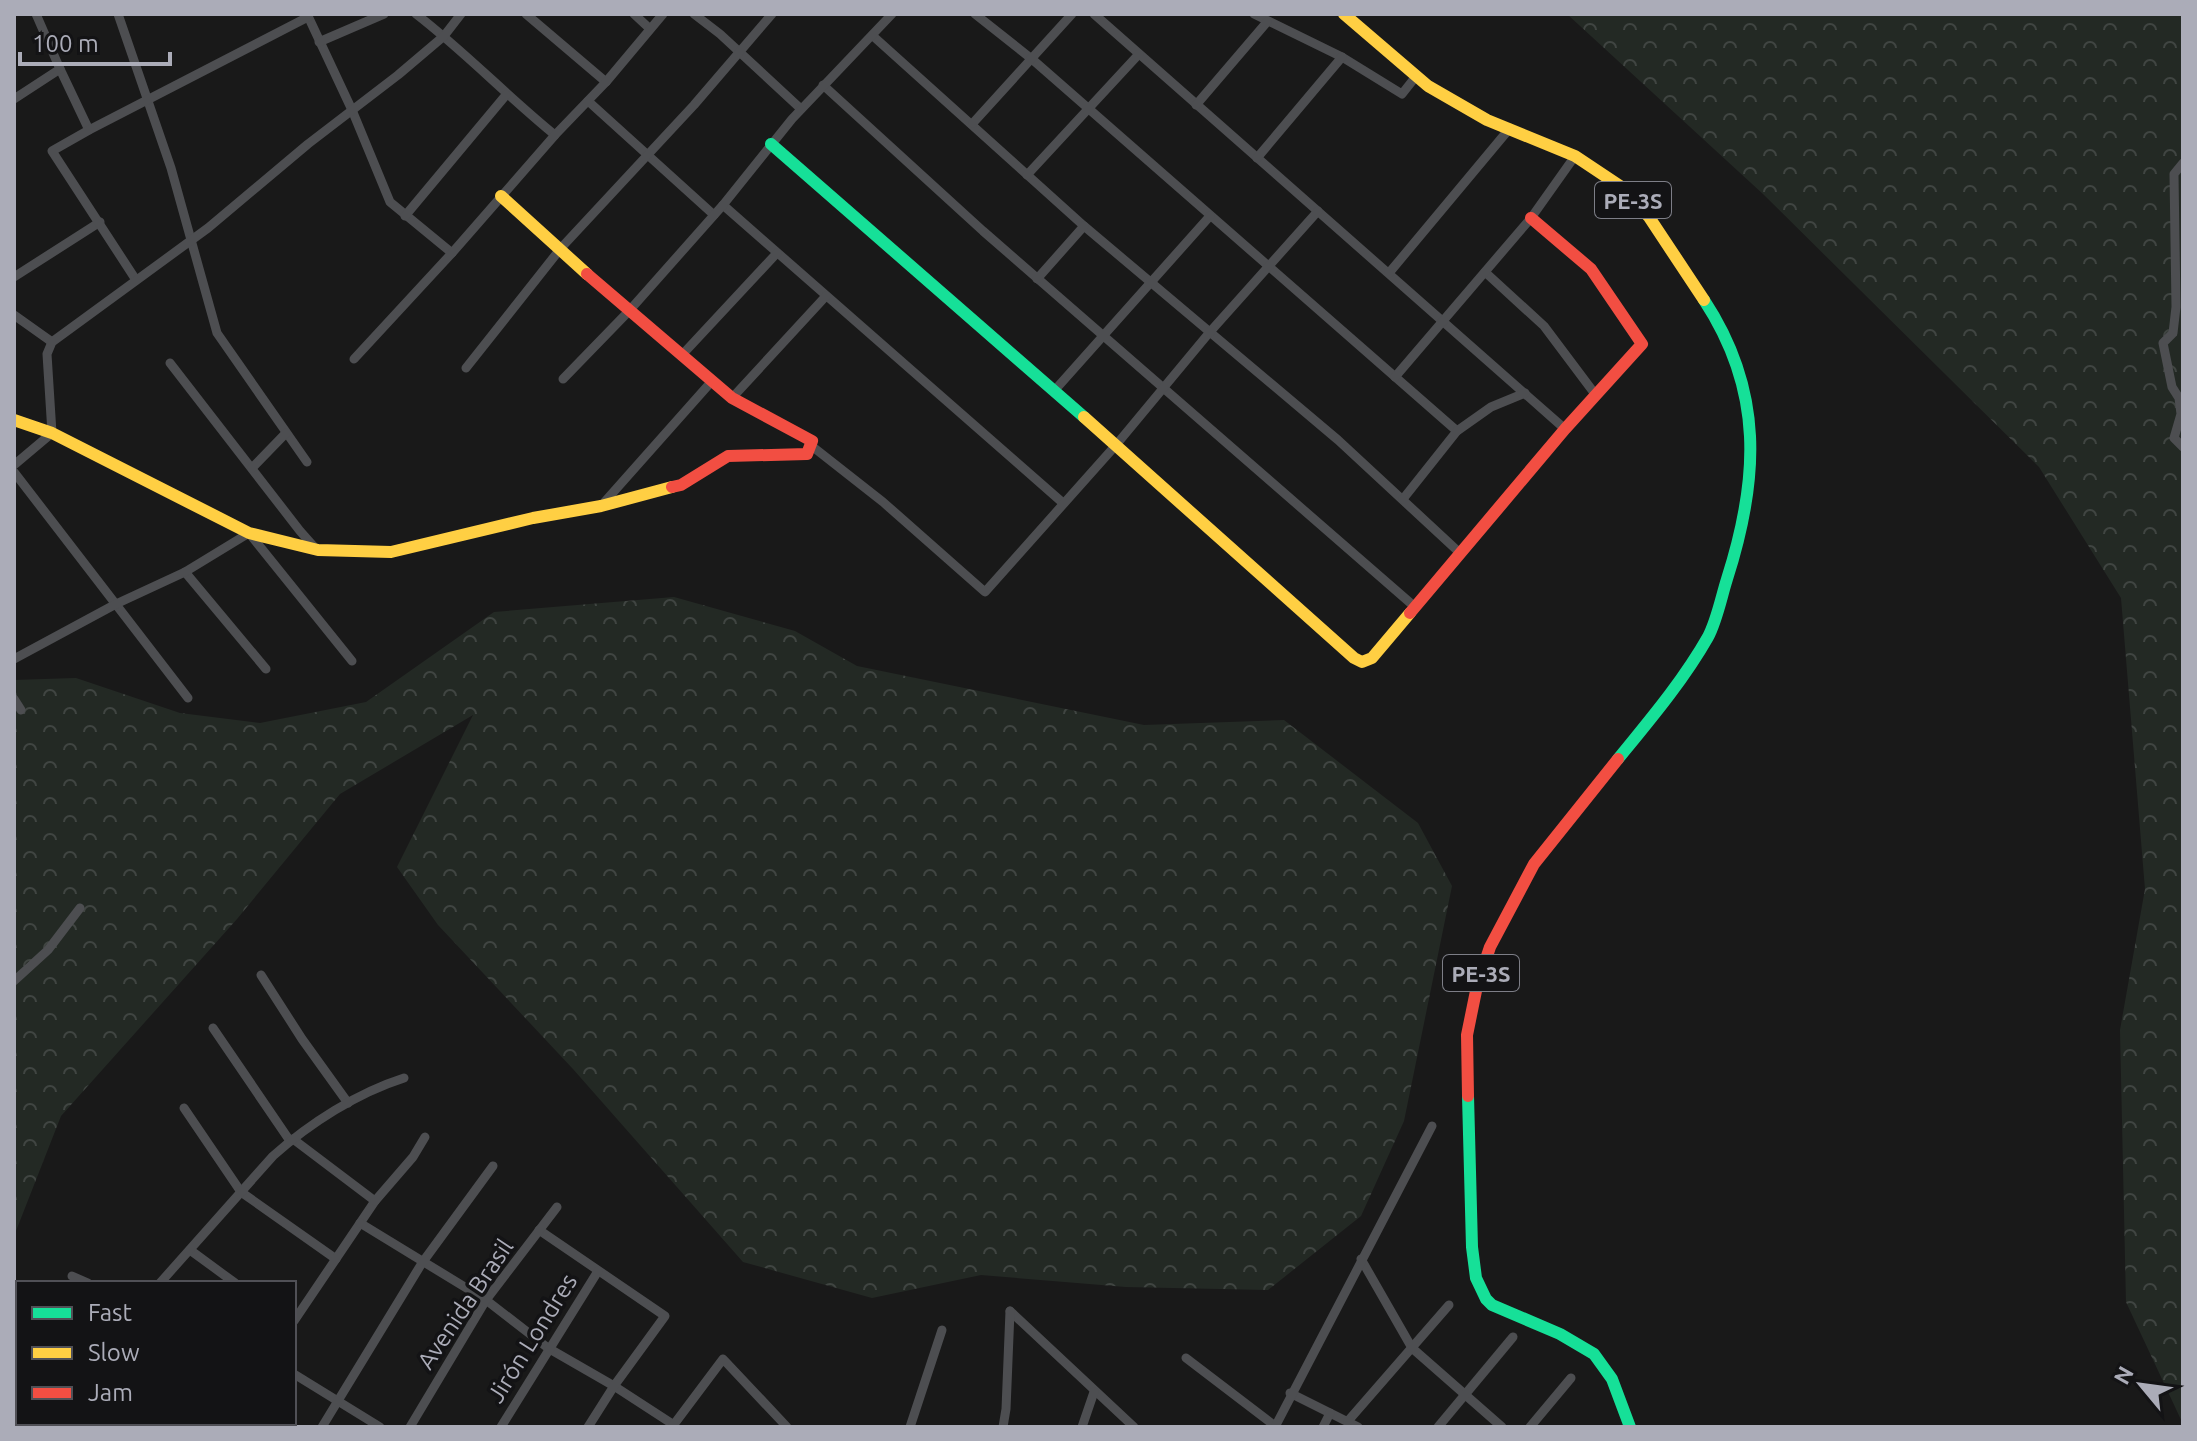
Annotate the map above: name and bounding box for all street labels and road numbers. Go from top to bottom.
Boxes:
road number: PE-3S [1595,182,1671,218]
road number: PE-3S [1443,955,1519,991]
street label: Avenida Brasil [412,1234,518,1374]
street label: Jirón Londres [482,1269,582,1407]

